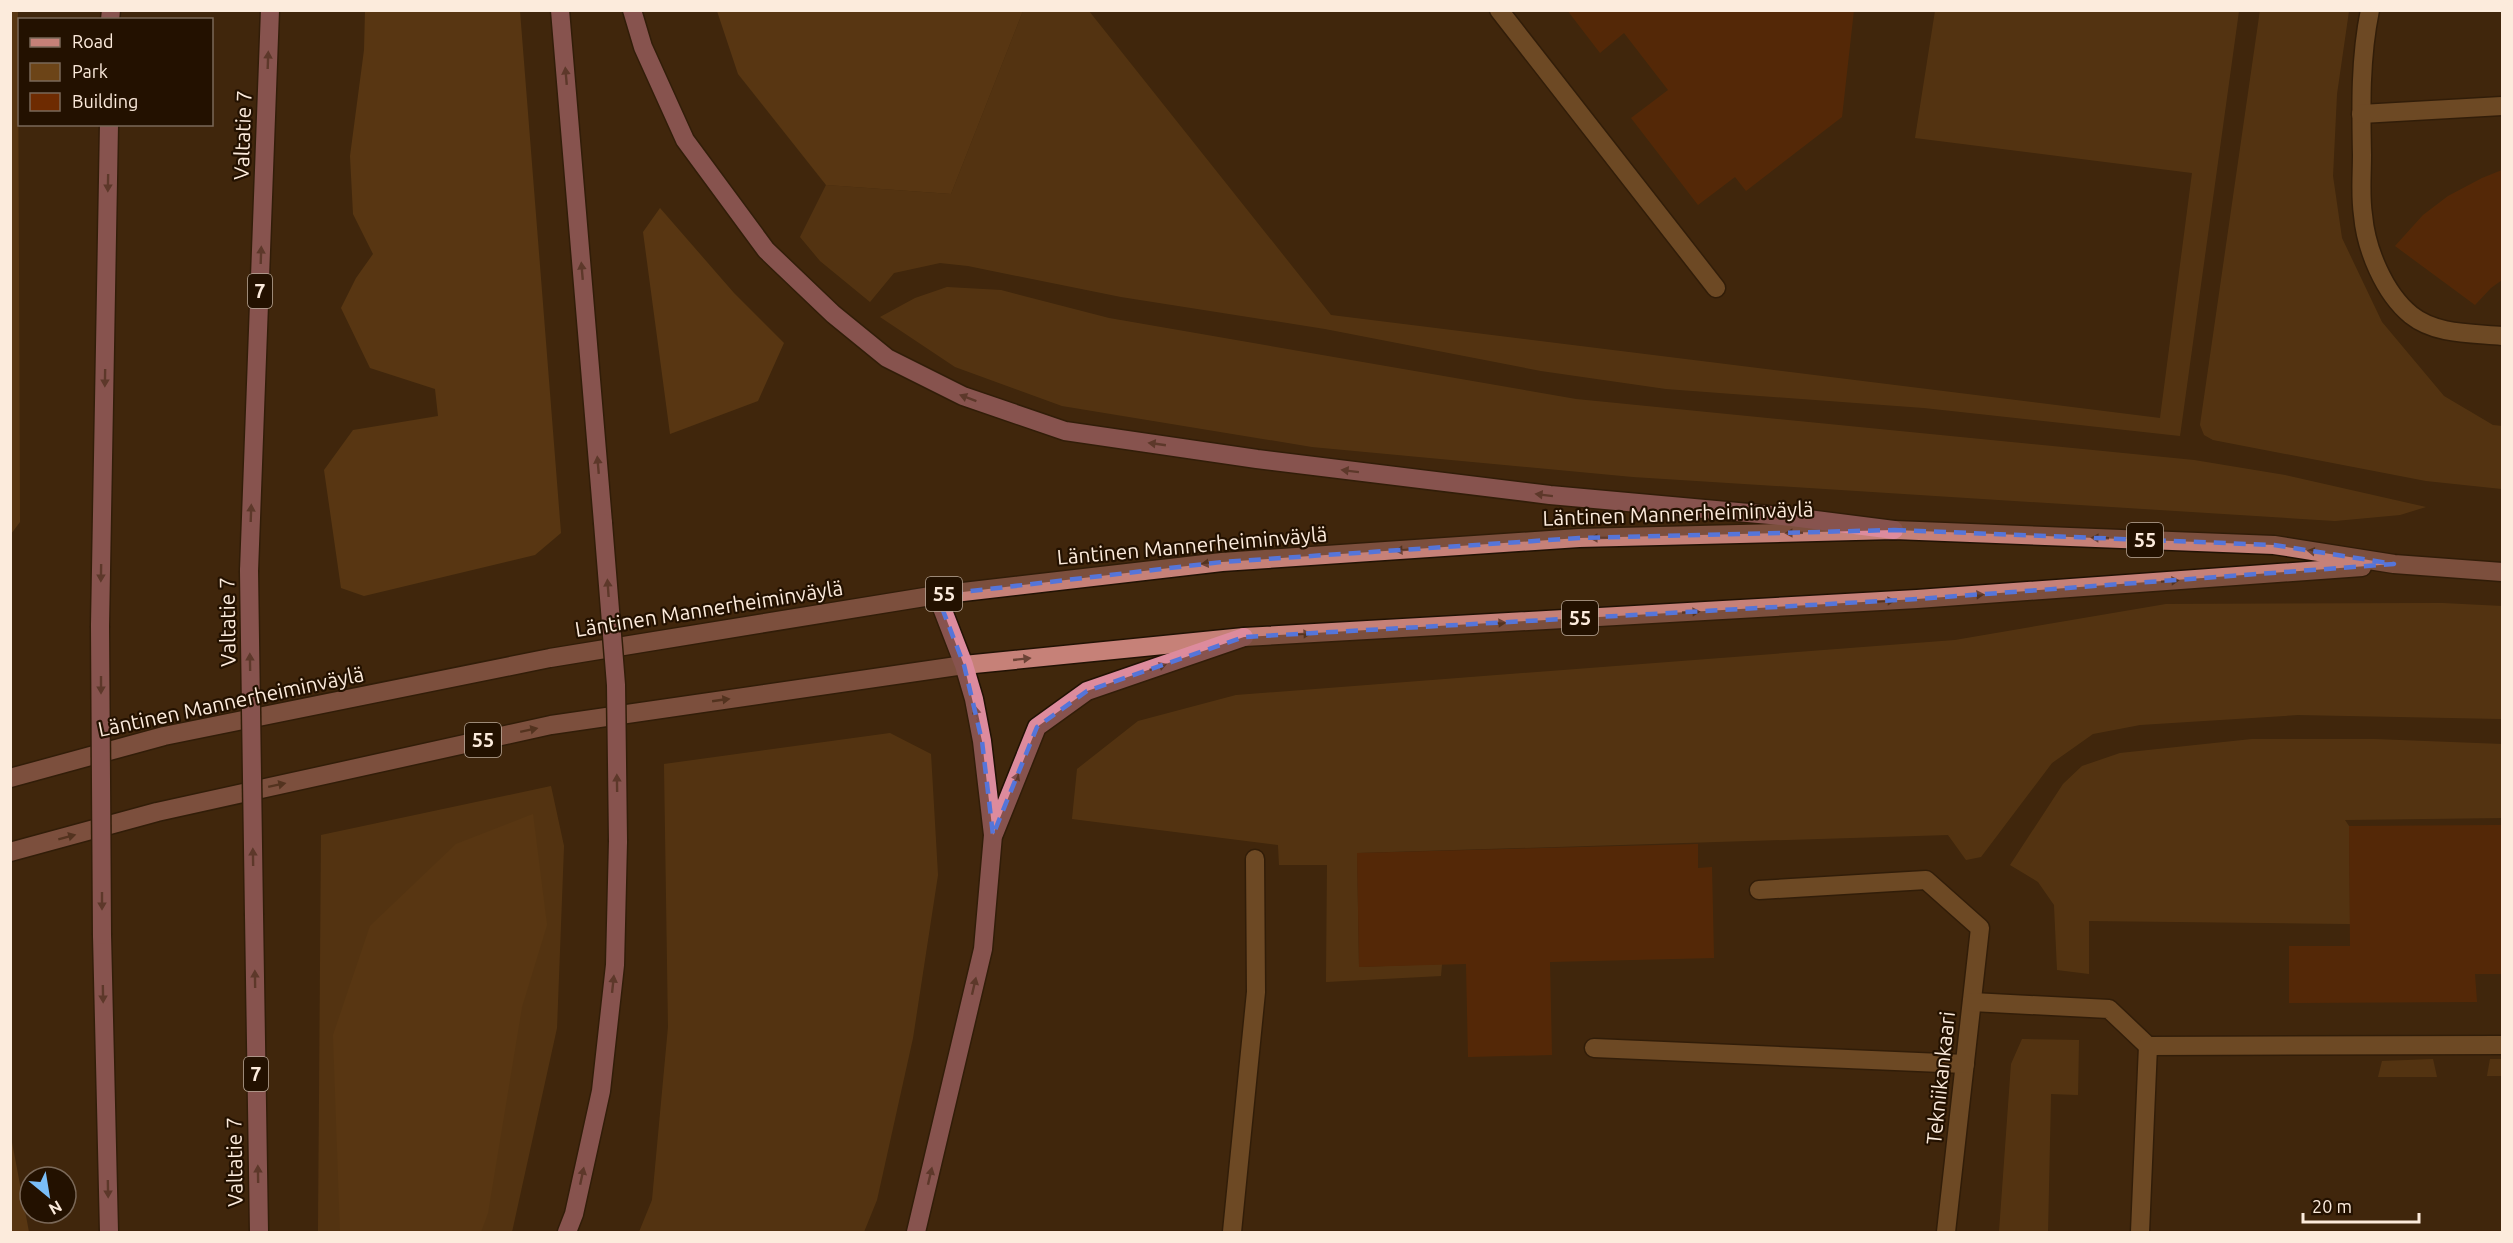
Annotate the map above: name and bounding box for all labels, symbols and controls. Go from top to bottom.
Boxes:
legend [18,18,213,126]
text: Road [72,31,114,51]
one-way arrow [263,50,273,69]
text: Park [72,61,108,81]
one-way arrow [561,67,571,86]
street label: Valtatie 7 [228,90,256,180]
text: Building [72,91,138,111]
one-way arrow [103,173,113,192]
one-way arrow [256,245,265,264]
one-way arrow [577,261,587,280]
road number: 7 [248,274,272,308]
one-way arrow [100,368,109,387]
one-way arrow [959,392,977,402]
one-way arrow [1147,440,1166,449]
one-way arrow [593,455,603,474]
one-way arrow [1340,466,1359,475]
one-way arrow [1534,490,1553,499]
street label: Läntinen Mannerheiminväylä [1542,496,1814,530]
one-way arrow [247,503,256,522]
street label: Läntinen Mannerheiminväylä [1056,521,1328,569]
road number: 55 [2127,523,2163,557]
one-way arrow [1784,528,1803,538]
one-way arrow [1589,533,1608,542]
one-way arrow [2091,534,2110,543]
one-way arrow [1395,545,1414,554]
one-way arrow [2306,547,2325,556]
one-way arrow [1200,558,1219,568]
one-way arrow [96,563,106,582]
street label: Läntinen Mannerheiminväylä [573,575,845,641]
one-way arrow [2160,576,2179,586]
street label: Valtatie 7 [214,577,240,667]
road number: 55 [926,577,962,611]
one-way arrow [603,579,613,598]
one-way arrow [1966,590,1985,600]
one-way arrow [1877,597,1896,606]
road number: 55 [1562,601,1598,635]
one-way arrow [1682,608,1701,617]
one-way arrow [1487,619,1506,628]
one-way arrow [1292,629,1311,639]
one-way arrow [246,652,255,671]
one-way arrow [1012,654,1031,664]
street label: Läntinen Mannerheiminväylä [96,661,366,741]
one-way arrow [1149,661,1167,671]
one-way arrow [96,675,106,694]
one-way arrow [712,696,731,705]
one-way arrow [972,705,981,724]
road number: 55 [465,723,501,757]
one-way arrow [519,725,538,734]
one-way arrow [1011,772,1020,790]
one-way arrow [612,773,622,792]
one-way arrow [267,780,286,790]
one-way arrow [58,832,76,841]
one-way arrow [248,847,258,866]
one-way arrow [97,891,107,910]
one-way arrow [250,970,260,989]
one-way arrow [608,974,618,993]
one-way arrow [970,976,979,995]
one-way arrow [99,984,108,1003]
street label: Tekniikankaari [1921,1010,1959,1146]
road number: 7 [244,1057,268,1091]
street label: Valtatie 7 [221,1117,247,1207]
north arrow [18,1165,78,1225]
one-way arrow [253,1165,263,1184]
one-way arrow [925,1166,935,1185]
one-way arrow [578,1167,588,1185]
one-way arrow [104,1179,113,1198]
scale bar [2303,1186,2418,1224]
text: 20 m [2312,1196,2352,1216]
text: N [46,1197,65,1219]

